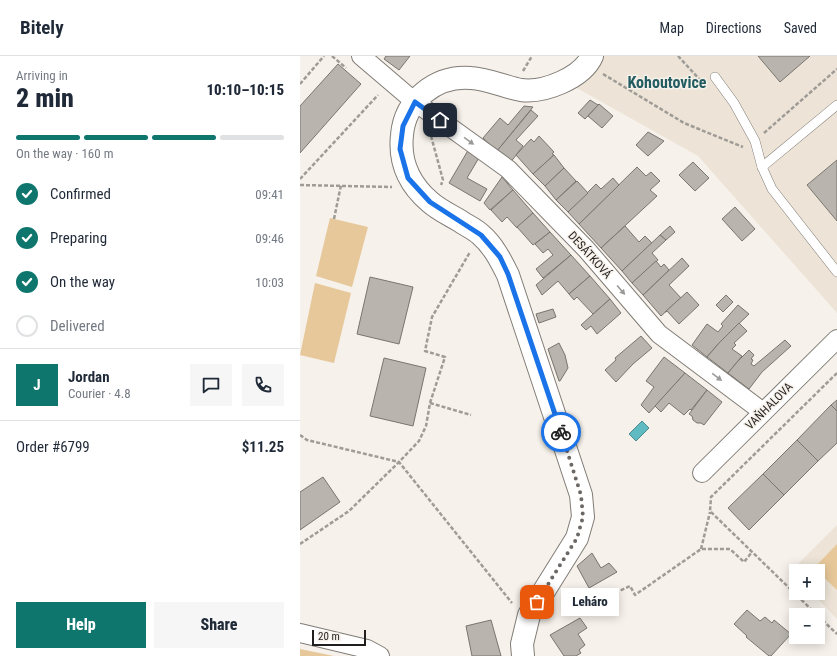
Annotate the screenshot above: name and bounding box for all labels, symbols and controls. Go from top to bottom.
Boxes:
text: Bitely [20,16,64,39]
text: Map [660,20,684,36]
text: Directions [706,20,762,36]
text: Saved [784,20,817,36]
text: Arriving in [16,68,68,83]
district label: Kohoutovice [627,73,707,92]
text: 10:10–10:15 [206,81,284,99]
text: 2 min [16,83,74,113]
pin [423,103,457,137]
icon: home [429,109,451,131]
one-way arrow [464,137,474,145]
text: On the way · 160 m [16,146,113,161]
icon: check [16,183,38,205]
text: Confirmed [50,185,111,203]
text: 09:41 [255,187,284,202]
icon: check [16,227,38,249]
street label: DESÁTKOVÁ [565,228,615,281]
text: Preparing [50,229,107,247]
text: 09:46 [255,231,284,246]
icon: check [16,271,38,293]
text: On the way [50,273,115,291]
text: 10:03 [255,275,284,290]
one-way arrow [617,285,626,296]
text: Delivered [50,317,105,335]
button: chat [190,364,232,406]
button: phone [242,364,284,406]
text: Jordan [68,368,110,386]
one-way arrow [712,373,722,381]
text: J [33,376,41,394]
street label: VAŇHALOVA [742,379,795,432]
text: Courier · 4.8 [68,386,131,401]
courier [541,412,581,452]
icon: bike [550,421,572,443]
text: Order #6799 [16,438,90,456]
text: $11.25 [242,438,284,456]
map controls [789,564,825,644]
button: + [789,564,825,600]
pin [520,585,554,619]
callout: Leháro [561,588,619,616]
icon: bag [526,591,548,613]
text: Leháro [572,594,608,609]
button: Help [16,602,146,648]
button: Share [154,602,284,648]
button: − [789,608,825,644]
scale bar [312,628,366,647]
text: 20 m [318,630,340,643]

